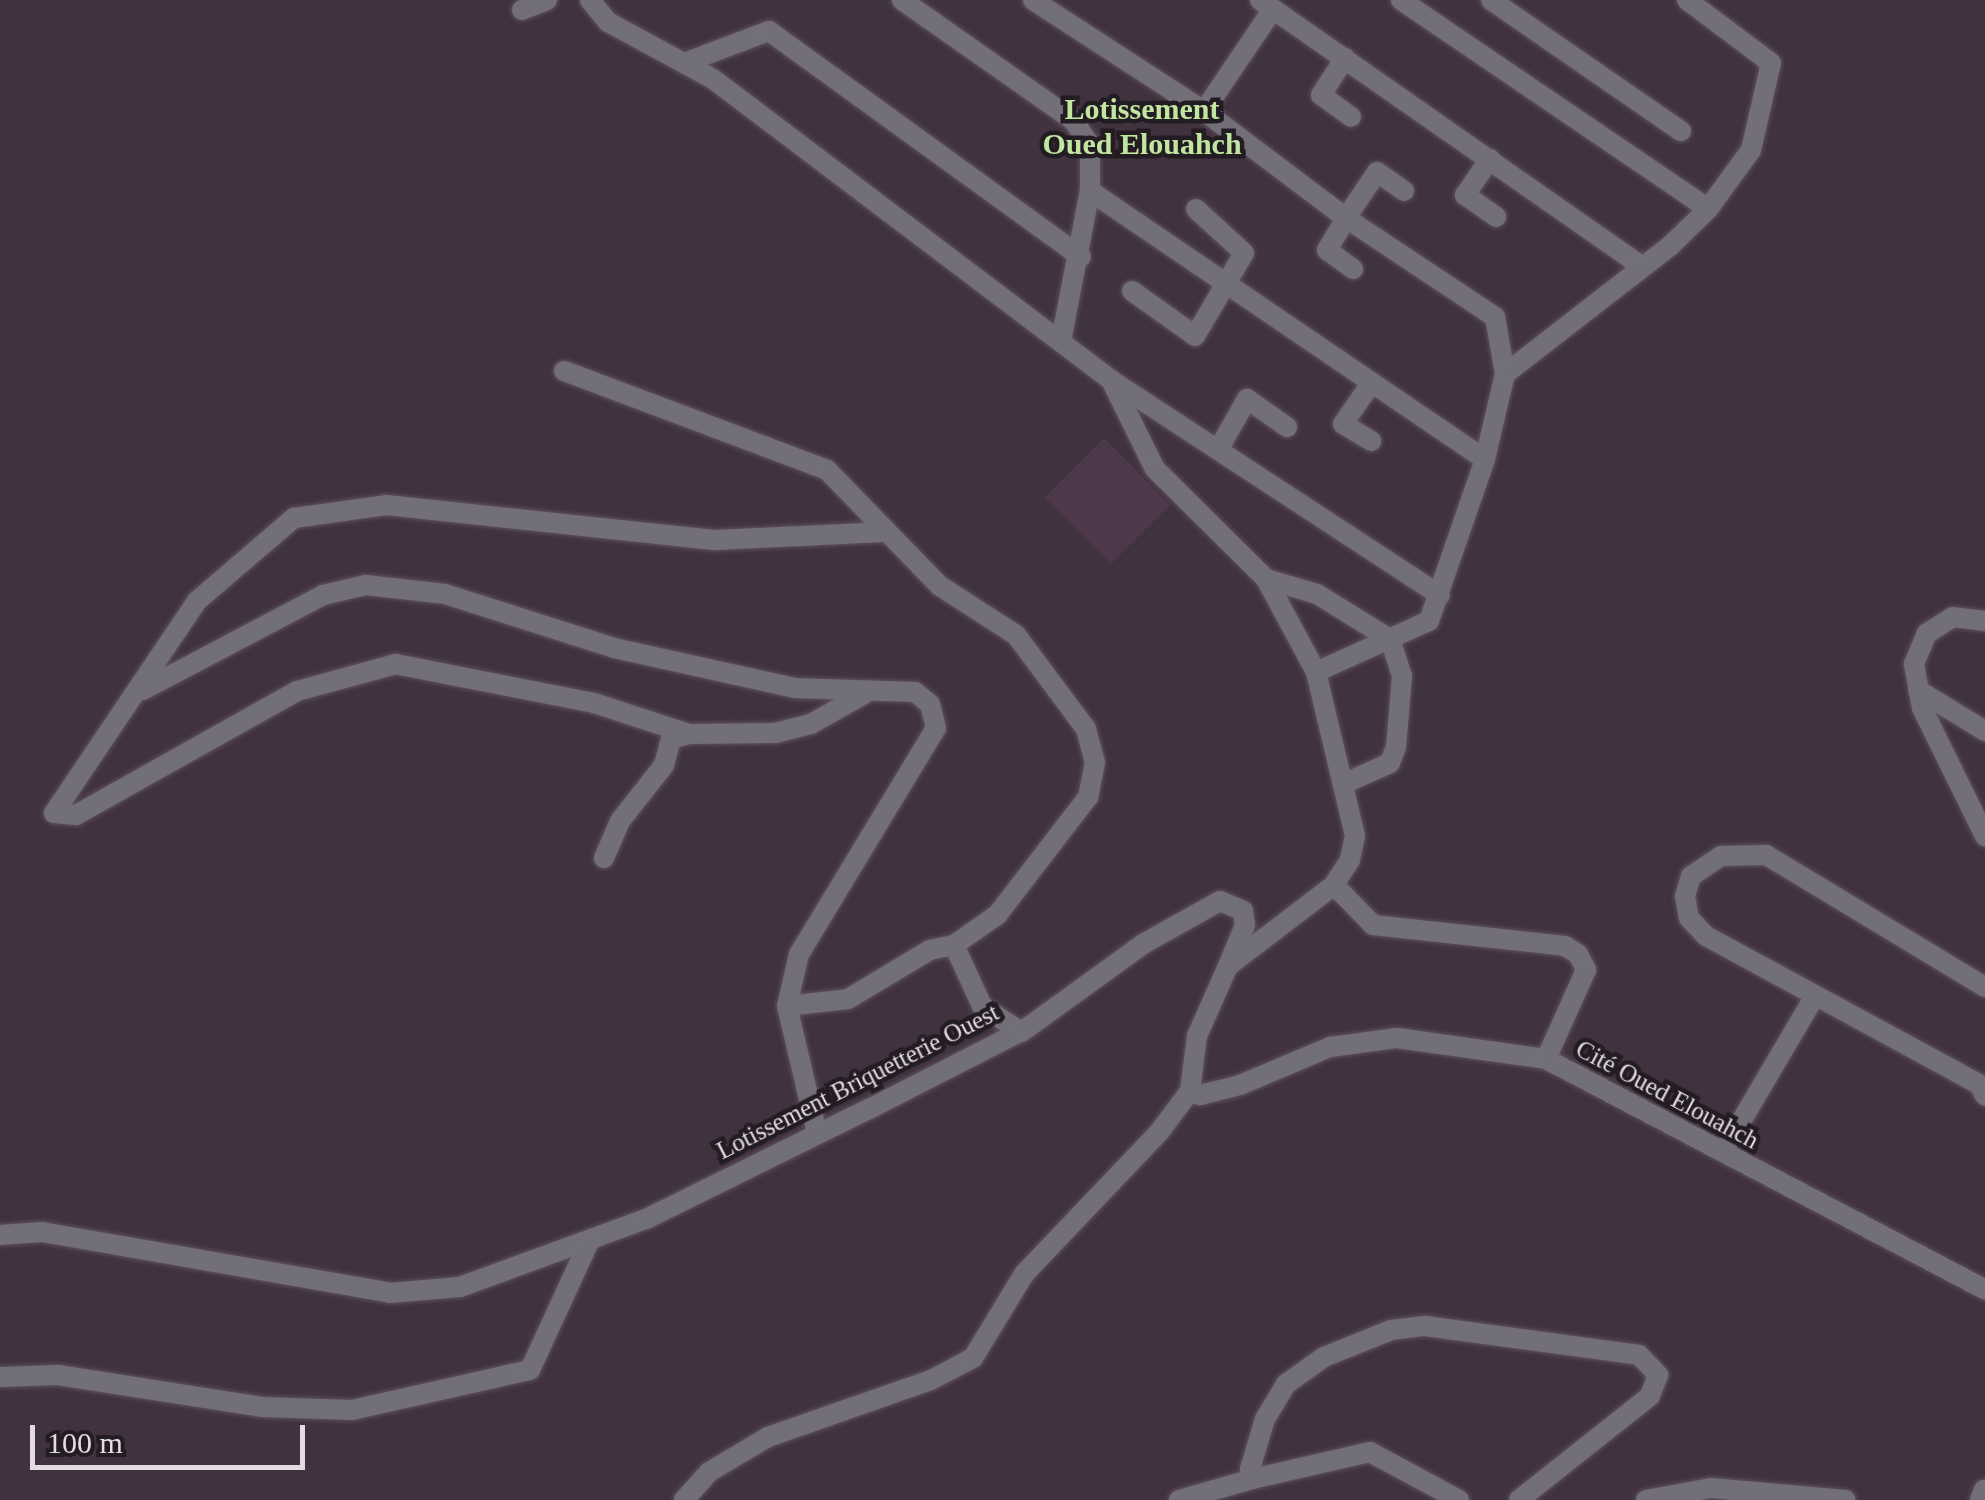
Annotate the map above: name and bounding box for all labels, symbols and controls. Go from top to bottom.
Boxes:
district label: Lotissement Oued Elouahch [1027,91,1257,162]
street label: Lotissement Briquetterie Ouest [687,985,1029,1179]
street label: Cité Oued Elouahch [1558,1027,1776,1163]
scale bar [35,1405,310,1467]
text: 100 m [47,1426,123,1459]

